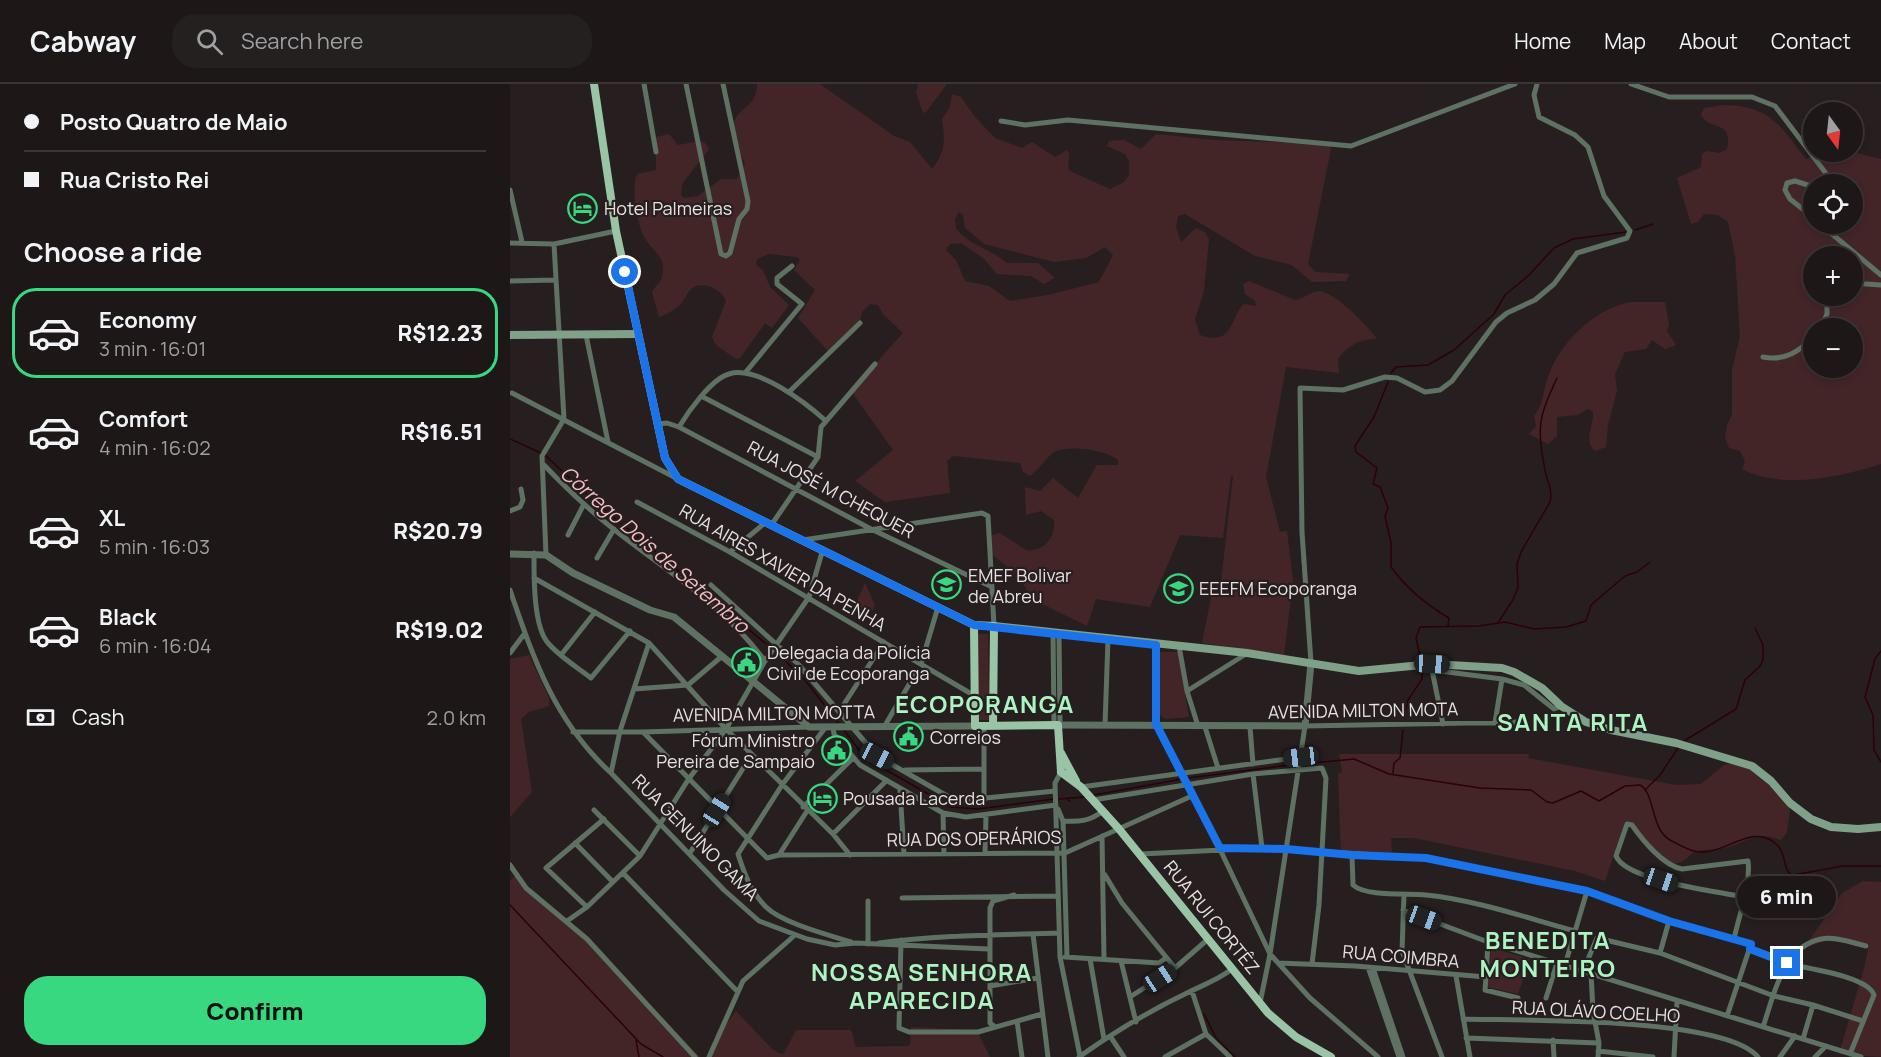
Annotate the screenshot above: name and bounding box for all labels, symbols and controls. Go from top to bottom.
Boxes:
search box [172,14,592,68]
text: Cabway [30,22,136,60]
icon: search [193,25,226,58]
text: Search here [241,26,363,56]
text: Home [1514,27,1571,55]
text: Map [1604,27,1646,55]
text: About [1679,27,1738,55]
text: Contact [1771,27,1851,55]
north arrow [1803,102,1863,162]
map controls [1803,102,1863,378]
text: Posto Quatro de Maio [60,107,287,137]
text: Rua Cristo Rei [60,165,209,195]
button: locate [1803,174,1863,234]
hotel icon: Hotel Palmeiras [567,192,599,224]
place label: Hotel Palmeiras [604,196,732,220]
text: Choose a ride [24,233,202,270]
button: + [1803,246,1863,306]
route start [611,258,638,285]
text: Economy [99,305,197,335]
icon: car [27,306,81,360]
text: R$12.23 [398,318,483,348]
button: − [1803,318,1863,378]
text: 3 min · 16:01 [99,335,206,362]
text: Comfort [99,404,188,434]
icon: car [27,405,81,459]
text: R$16.51 [401,417,483,447]
text: 4 min · 16:02 [99,434,211,461]
street label: RUA JOSÉ M CHEQUER [743,435,919,543]
water label: Córrego Dois de Setembro [555,459,756,639]
street label: RUA AIRES XAVIER DA PENHA [675,498,891,636]
text: XL [99,503,125,533]
icon: car [27,504,81,558]
text: R$20.79 [393,516,483,546]
text: 5 min · 16:03 [99,533,210,560]
place label: EMEF Bolivar de Abreu [968,563,1072,608]
school or university icon: EMEF Bolivar de Abreu [931,569,963,601]
school or university icon: EEEFM Ecoporanga [1162,572,1194,604]
place label: EEEFM Ecoporanga [1199,576,1357,600]
text: Black [99,602,156,632]
icon: car [27,603,81,657]
text: R$19.02 [395,615,483,645]
text: 6 min · 16:04 [99,632,212,659]
place label: Delegacia da Polícia Civil de Ecoporanga [767,640,931,685]
public building icon: Delegacia da Polícia Civil de Ecoporanga [730,646,762,678]
car [1414,654,1450,674]
district label: ECOPORANGA [895,687,1075,720]
street label: AVENIDA MILTON MOTA [1268,696,1459,724]
street label: AVENIDA MILTON MOTTA [673,699,876,727]
icon: cash [24,701,57,734]
text: Cash [72,702,125,732]
text: 2.0 km [426,704,486,731]
district label: SANTA RITA [1497,705,1649,738]
public building icon: Correios [893,721,925,753]
place label: Correios [930,725,1001,749]
place label: Fórum Ministro Pereira de Sampaio [656,728,815,773]
public building icon: Fórum Ministro Pereira de Sampaio [820,734,852,766]
car [857,740,897,772]
car [1282,746,1320,768]
street label: RUA GENUINO GAMA [627,768,765,906]
hotel icon: Pousada Lacerda [806,782,838,814]
place label: Pousada Lacerda [843,786,985,810]
car [700,790,734,830]
street label: RUA DOS OPERÁRIOS [886,824,1062,852]
street label: RUA RUI CORTÊZ [1159,855,1265,979]
car [1641,866,1681,894]
callout: 6 min [1738,876,1836,918]
text: 6 min [1760,883,1813,910]
car [1404,903,1444,933]
district label: BENEDITA MONTEIRO [1480,923,1616,984]
street label: RUA COIMBRA [1341,939,1461,973]
route end [1773,949,1800,976]
district label: NOSSA SENHORA APARECIDA [811,955,1033,1016]
car [1140,961,1180,995]
button: Confirm [24,976,486,1045]
street label: RUA OLÁVO COELHO [1511,995,1681,1027]

